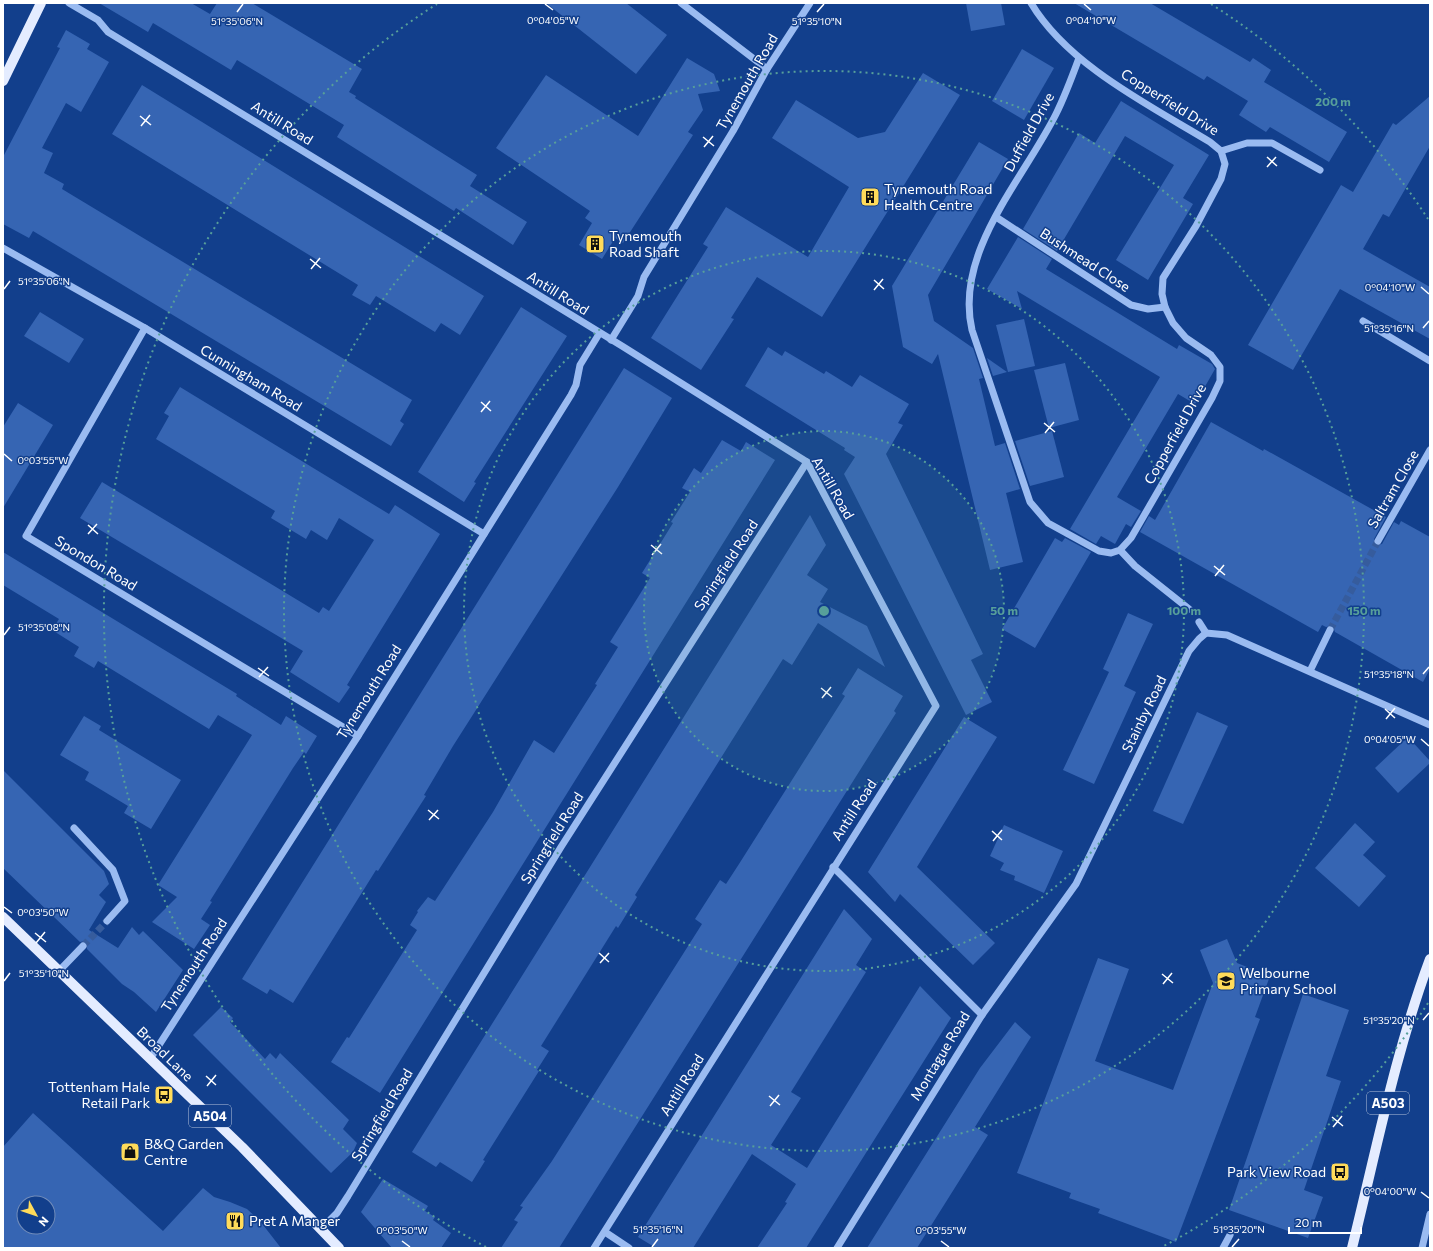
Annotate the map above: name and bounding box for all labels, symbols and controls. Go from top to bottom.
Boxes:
text: 0°04'05"W [527,14,579,26]
text: 0°04'10"W [1066,14,1116,26]
text: 51°35'06"N [211,15,263,27]
text: 51°35'10"N [792,15,842,27]
street label: Tynemouth Road [712,31,781,133]
street label: Copperfield Drive [1118,65,1222,139]
street label: Duffield Drive [1000,89,1057,174]
text: 200 m [1315,94,1351,108]
street label: Antill Road [248,97,316,148]
place label: Tynemouth Road Health Centre [884,180,992,213]
building icon: Tynemouth Road Health Centre [859,186,881,208]
street label: Bushmead Close [1037,224,1134,295]
place label: Tynemouth Road Shaft [609,227,682,260]
building icon: Tynemouth Road Shaft [584,233,606,255]
street label: Antill Road [524,267,592,318]
text: 51°35'06"N [18,275,70,287]
text: 0°04'10"W [1365,281,1415,293]
text: 51°35'16"N [1364,322,1414,334]
street label: Cunningham Road [197,341,305,415]
street label: Copperfield Drive [1140,381,1209,487]
street label: Saltram Close [1363,447,1422,531]
street label: Antill Road [809,453,858,522]
text: 0°03'55"W [18,454,68,466]
street label: Springfield Road [690,516,761,613]
street label: Spondon Road [52,531,140,594]
text: 50 m [990,603,1018,617]
text: 100 m [1167,603,1201,617]
text: 150 m [1347,603,1381,617]
centre of rings [817,604,831,618]
text: 51°35'08"N [18,621,70,633]
street label: Tynemouth Road [333,641,404,742]
text: 51°35'18"N [1364,668,1414,680]
street label: Stainby Road [1118,673,1169,755]
text: 0°04'05"W [1364,733,1416,745]
street label: Antill Road [828,776,880,844]
street label: Springfield Road [517,789,587,887]
text: 0°03'50"W [17,906,69,918]
street label: Tynemouth Road [157,915,230,1015]
place label: Welbourne Primary School [1240,964,1336,997]
text: 51°35'10"N [19,967,69,979]
school or university icon: Welbourne Primary School [1215,970,1237,992]
street label: Montague Road [906,1008,973,1103]
text: 51°35'20"N [1363,1014,1415,1026]
street label: Broad Lane [134,1023,197,1085]
street label: Antill Road [656,1051,707,1119]
street label: Springfield Road [347,1065,416,1164]
place label: Tottenham Hale Retail Park [48,1078,150,1111]
bus stop icon: Tottenham Hale Retail Park [153,1084,175,1106]
road number: A503 [1367,1092,1409,1114]
road number: A504 [189,1105,231,1127]
place label: B&Q Garden Centre [144,1135,224,1168]
shop icon: B&Q Garden Centre [119,1141,141,1163]
bus stop icon: Park View Road [1329,1161,1351,1183]
place label: Park View Road [1227,1163,1326,1180]
text: 0°04'00"W [1364,1185,1416,1197]
north arrow [16,1195,56,1235]
scale bar [1289,1209,1361,1235]
restaurant icon: Pret A Manger [224,1210,246,1232]
place label: Pret A Manger [249,1212,341,1229]
text: N [36,1214,52,1229]
text: 20 m [1295,1215,1322,1229]
text: 51°35'16"N [633,1223,683,1235]
text: 51°35'20"N [1213,1223,1265,1235]
text: 0°03'50"W [376,1224,428,1236]
text: 0°03'55"W [916,1224,966,1236]

